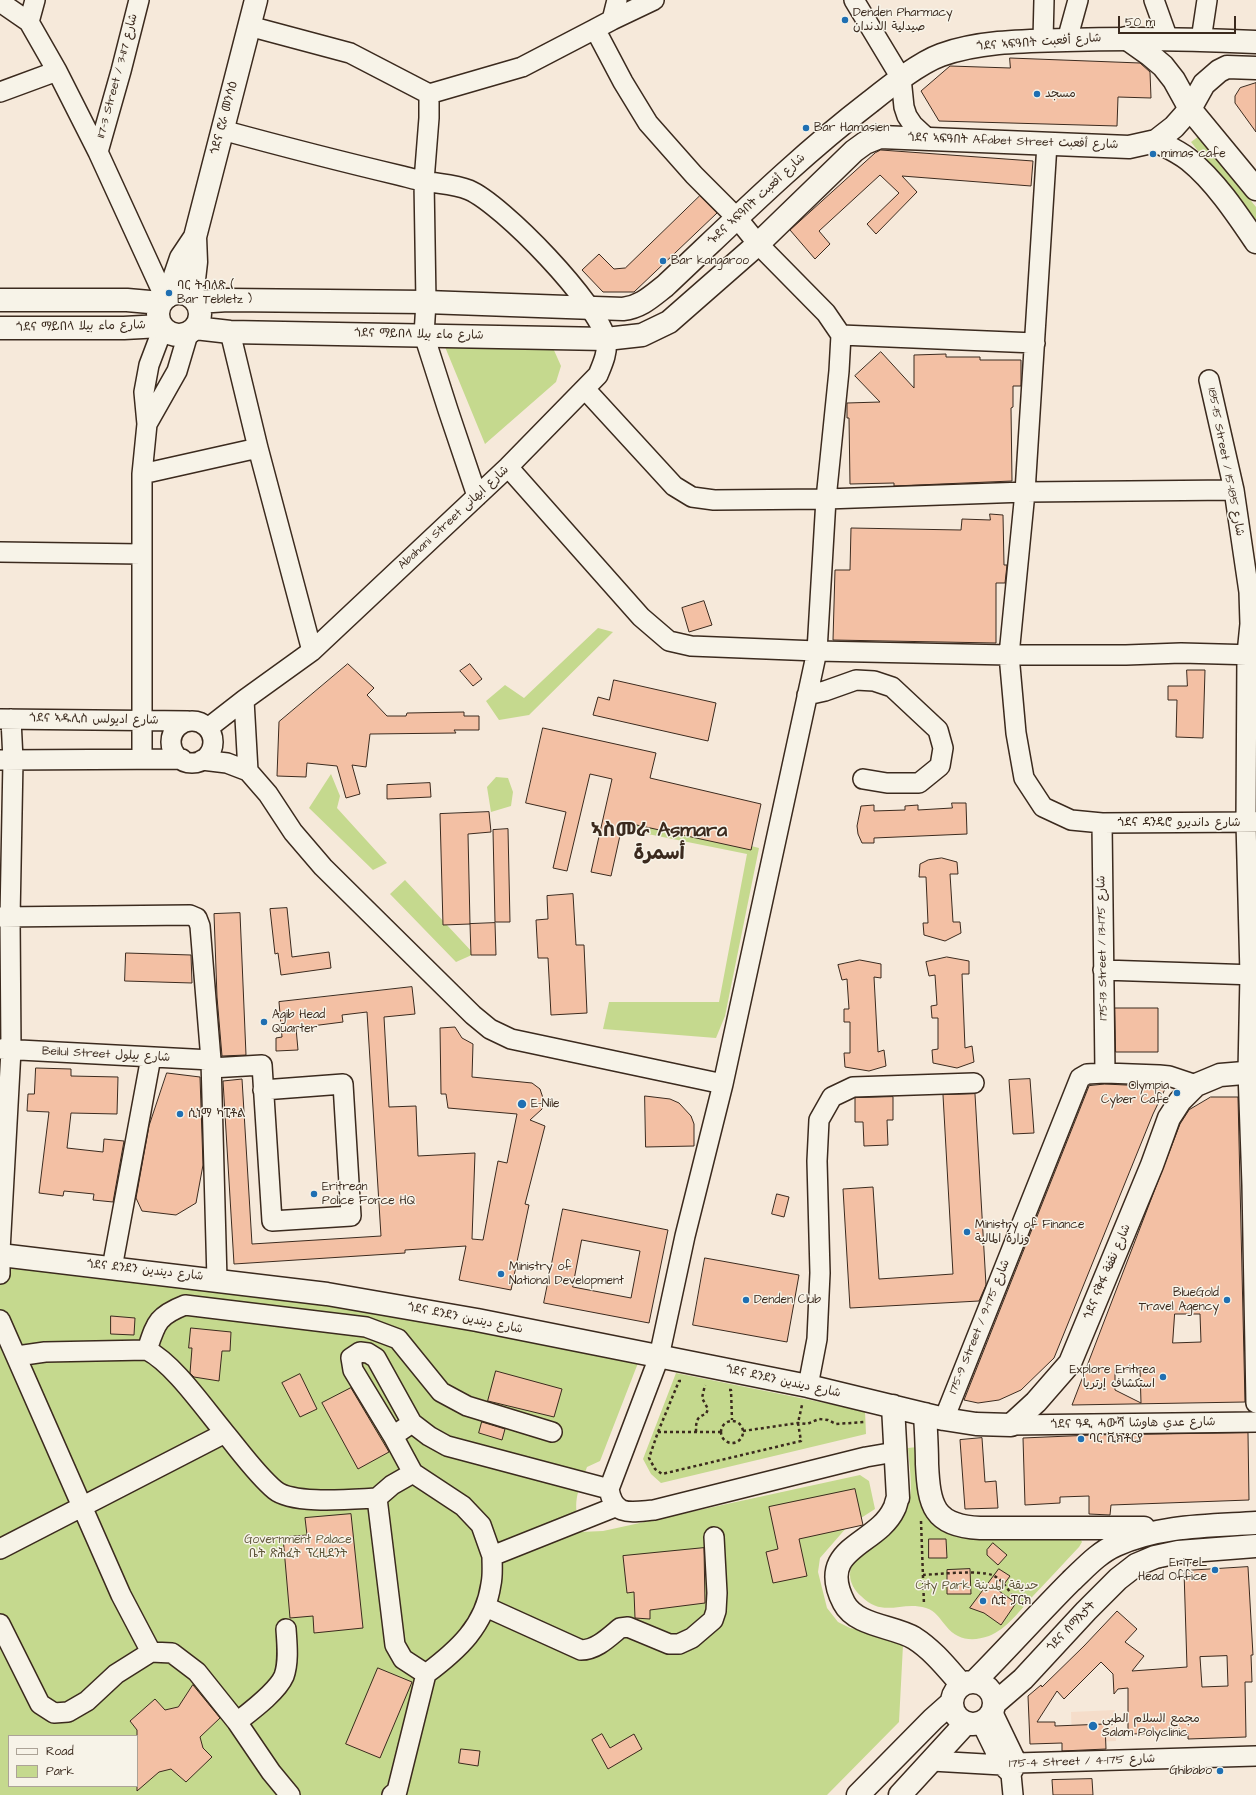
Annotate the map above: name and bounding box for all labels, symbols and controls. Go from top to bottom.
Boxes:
place label: Denden Pharmacy صيدلية الدندان [853,6,953,34]
scale bar [1120,8,1238,34]
street label: 117-3 Street / شارع 117-3 [94,12,142,140]
text: 50 m [1125,14,1155,31]
marker: Denden Pharmacy صيدلية الدندان [840,15,850,25]
street label: ጎደና ኣፍዓበት شارع أفعبت [976,31,1102,55]
street label: ጎደና ሮራ መንሳዕ [208,80,242,156]
place label: مسجد [1045,87,1076,101]
marker: مسجد [1032,89,1042,99]
place label: Bar Hamasien [814,121,889,135]
marker: Bar Hamasien [801,123,811,133]
street label: ጎደና ኣፍዓበት Afabet Street شارع أفعبت [908,131,1118,153]
place label: mimas cafe [1161,147,1226,161]
marker: mimas cafe [1148,149,1158,159]
street label: ጐደና ኣፍዓበት شارع أفعبت [705,151,809,249]
place label: Bar kangaroo [671,254,749,268]
marker: Bar kangaroo [658,256,668,266]
place label: ባር ትብለጽ ( Bar Tebletz ) [177,279,252,307]
marker: ባር ትብለጽ ( Bar Tebletz ) [164,288,174,298]
street label: ጎደና ማይበላ شارع ماء بيلا [16,319,146,335]
street label: ጎደና ማይበላ شارع ماء بيلا [354,327,484,343]
street label: 185-15 Street / شارع 185-15 [1204,387,1246,537]
street label: Abahani Street شارع ابهانى [396,463,512,573]
street label: ጎደና ኣዱሊስ شارع اديولس [29,712,159,728]
street label: ጎደና ዳንዴሮ شارع دانديرو [1117,816,1241,830]
district label: ኣስመራ Asmara أسمرة [591,820,727,867]
street label: 175-13 Street / شارع 175-13 [1095,875,1111,1021]
place label: Agib Head Quarter [272,1008,325,1036]
marker: Agib Head Quarter [259,1017,269,1027]
street label: Beilul Street شارع بيلول [41,1044,171,1066]
place label: Olympia Cyber Cafe [1101,1079,1169,1107]
marker: Olympia Cyber Cafe [1172,1088,1182,1098]
place label: E-Nile [531,1097,560,1111]
marker: E-Nile [516,1098,528,1110]
place label: ሲነማ ካፒቶል [188,1107,245,1121]
marker: ሲነማ ካፒቶል [175,1109,185,1119]
place label: Eritrean Police Force HQ [322,1180,415,1208]
marker: Eritrean Police Force HQ [309,1189,319,1199]
place label: Ministry of Finance وزارة المالية [975,1218,1084,1246]
street label: ጎደና ናቅፋ شارع نقفة [1081,1222,1135,1322]
marker: Ministry of Finance وزارة المالية [962,1227,972,1237]
street label: ጎደና ደንደን شارع ديندين [86,1258,204,1284]
street label: 175-9 Street / شارع 175-9 [946,1258,1014,1396]
place label: Ministry of National Development [509,1260,624,1288]
marker: Ministry of National Development [496,1269,506,1279]
place label: BlueGold Travel Agency [1139,1286,1219,1314]
place label: Denden Club [754,1293,821,1307]
marker: Denden Club [741,1295,751,1305]
marker: BlueGold Travel Agency [1222,1295,1232,1305]
street label: ጎደና ደንደን شارع ديندين [406,1301,524,1337]
street label: ጎደና ደንደን شارع ديندين [724,1363,842,1401]
place label: Explore Eritrea استكشاف إرتريا [1069,1363,1155,1391]
marker: Explore Eritrea استكشاف إرتريا [1158,1372,1168,1382]
street label: ጎደና ዓዲ ሓውሻ شارع عدي هاوشا [1050,1415,1216,1433]
place label: ባር ቪክቶርያ [1089,1432,1143,1446]
marker: ባር ቪክቶርያ [1076,1434,1086,1444]
park label: Government Palace ቤት ጽሕፈት ፕረዚደንት [244,1533,352,1561]
place label: EriTeL Head Office [1138,1556,1207,1584]
marker: EriTeL Head Office [1210,1565,1220,1575]
park label: City Park حديقة المدينة [916,1579,1038,1593]
place label: ሲቲ ፓርክ [991,1594,1032,1608]
marker: ሲቲ ፓርክ [978,1596,988,1606]
street label: ጎደና ሰማእታት [1044,1599,1100,1655]
place label: مجمع السلام الطبي Salam Polyclinic [1102,1712,1200,1740]
marker: مجمع السلام الطبي Salam Polyclinic [1087,1720,1099,1732]
legend [8,1735,138,1787]
text: Road [46,1743,74,1760]
street label: 175-4 Street / شارع 175-4 [1009,1752,1155,1772]
text: Park [46,1763,74,1780]
place label: Ghibabo [1170,1764,1212,1778]
marker: Ghibabo [1215,1766,1225,1776]

